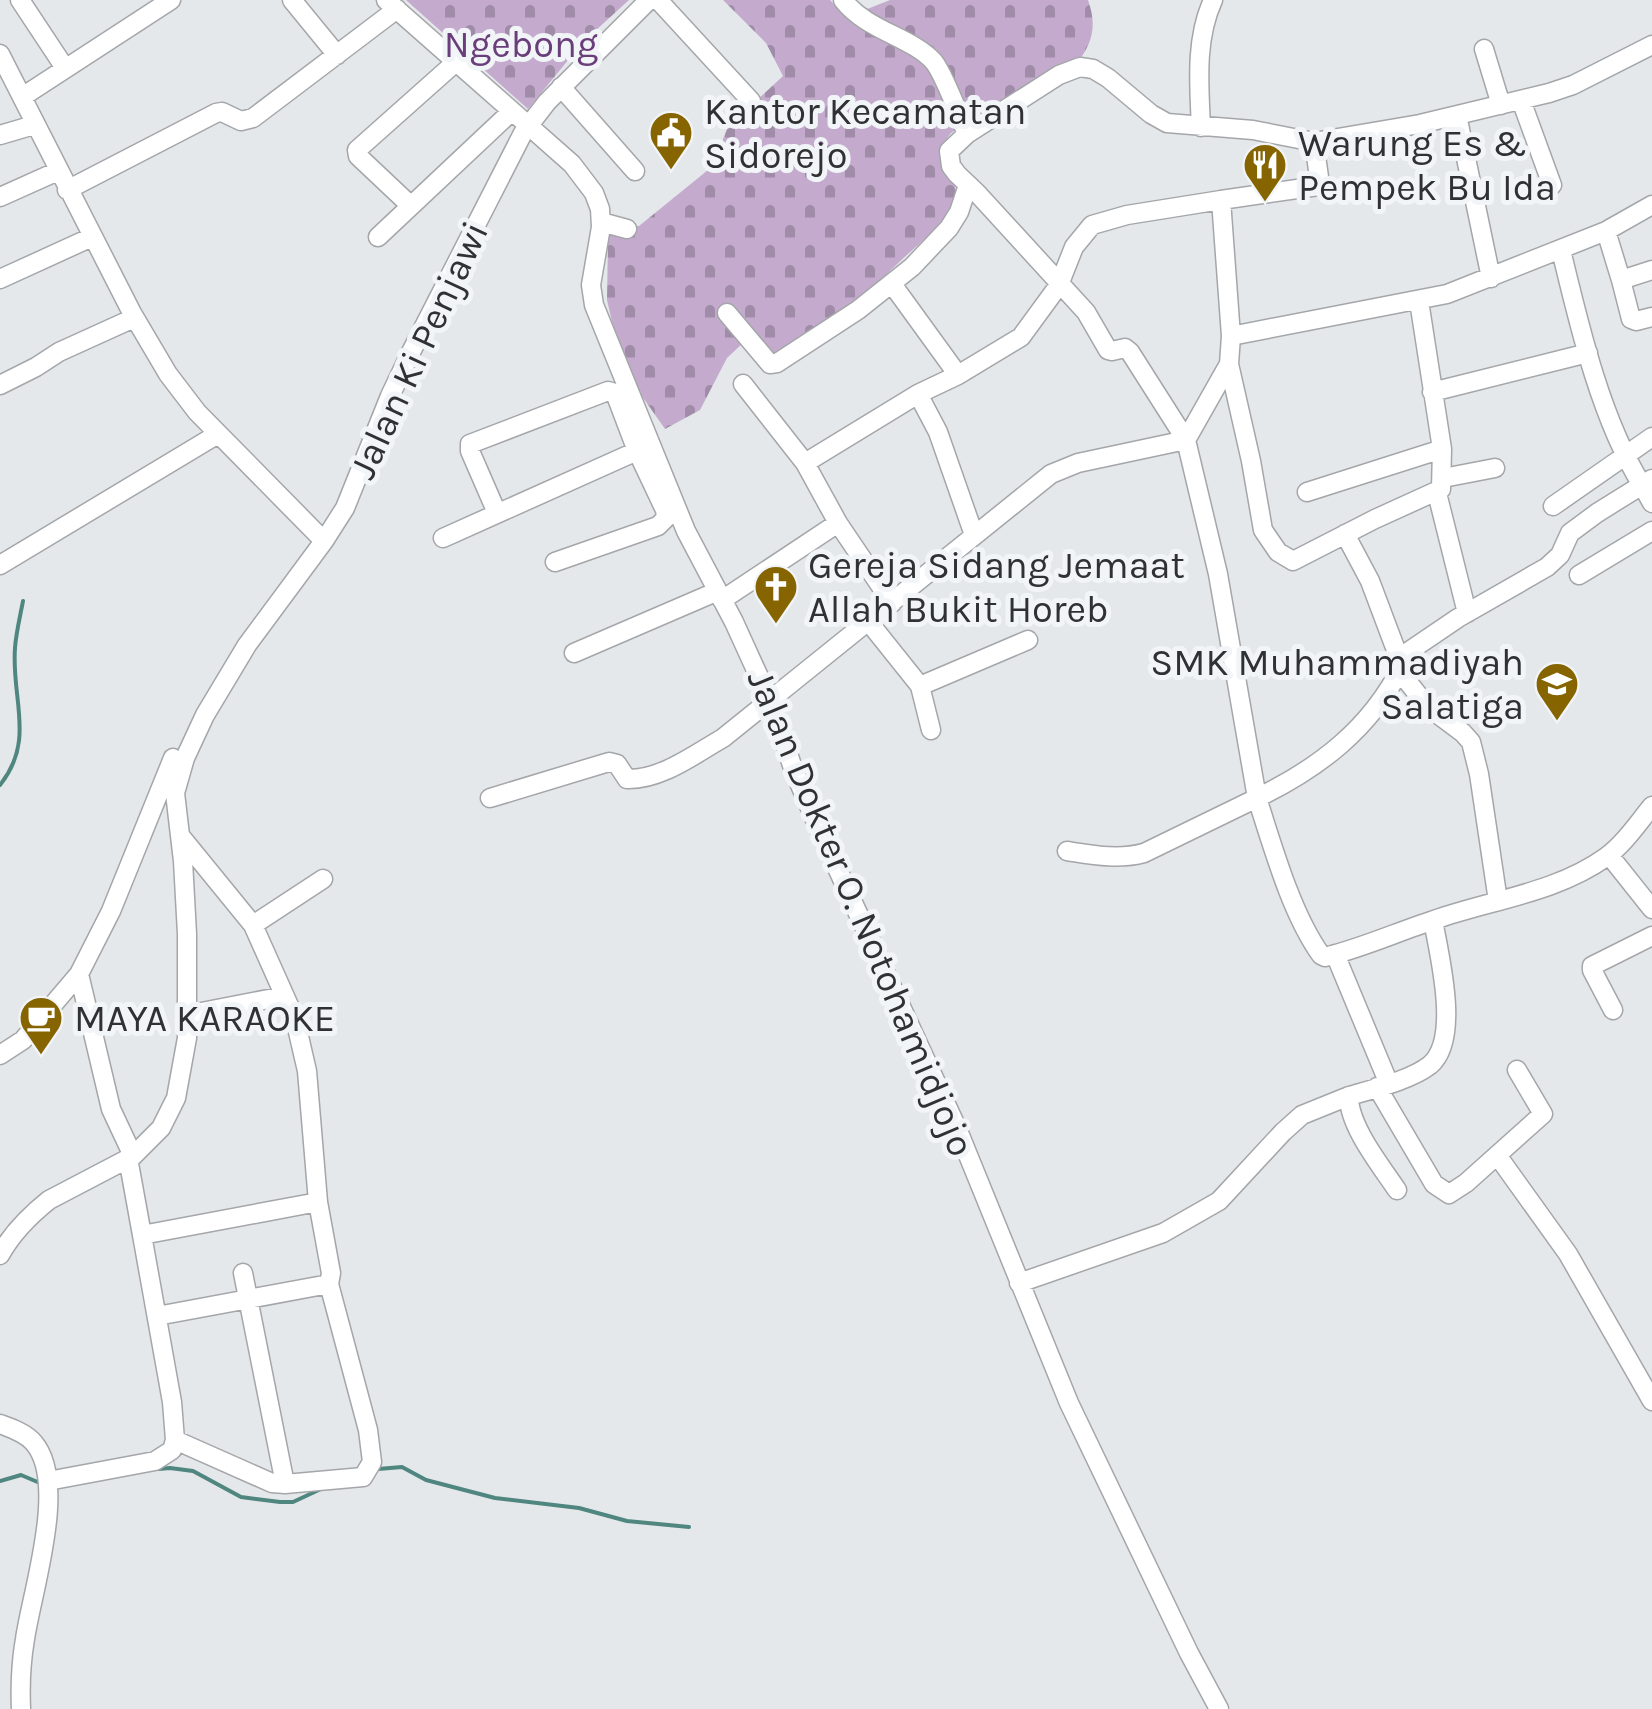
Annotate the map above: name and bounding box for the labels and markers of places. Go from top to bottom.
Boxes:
place label: Kantor Kecamatan Sidorejo [704,89,1027,178]
public building icon: Kantor Kecamatan Sidorejo [648,110,694,171]
place label: Warung Es & Pempek Bu Ida [1298,121,1556,210]
restaurant icon: Warung Es & Pempek Bu Ida [1242,142,1288,203]
place label: Gereja Sidang Jemaat Allah Bukit Horeb [808,543,1185,632]
church icon: Gereja Sidang Jemaat Allah Bukit Horeb [753,564,799,625]
place label: SMK Muhammadiyah Salatiga [1150,640,1524,729]
school or university icon: SMK Muhammadiyah Salatiga [1534,661,1580,722]
cafe icon: MAYA KARAOKE [18,995,64,1056]
place label: MAYA KARAOKE [74,996,335,1041]

